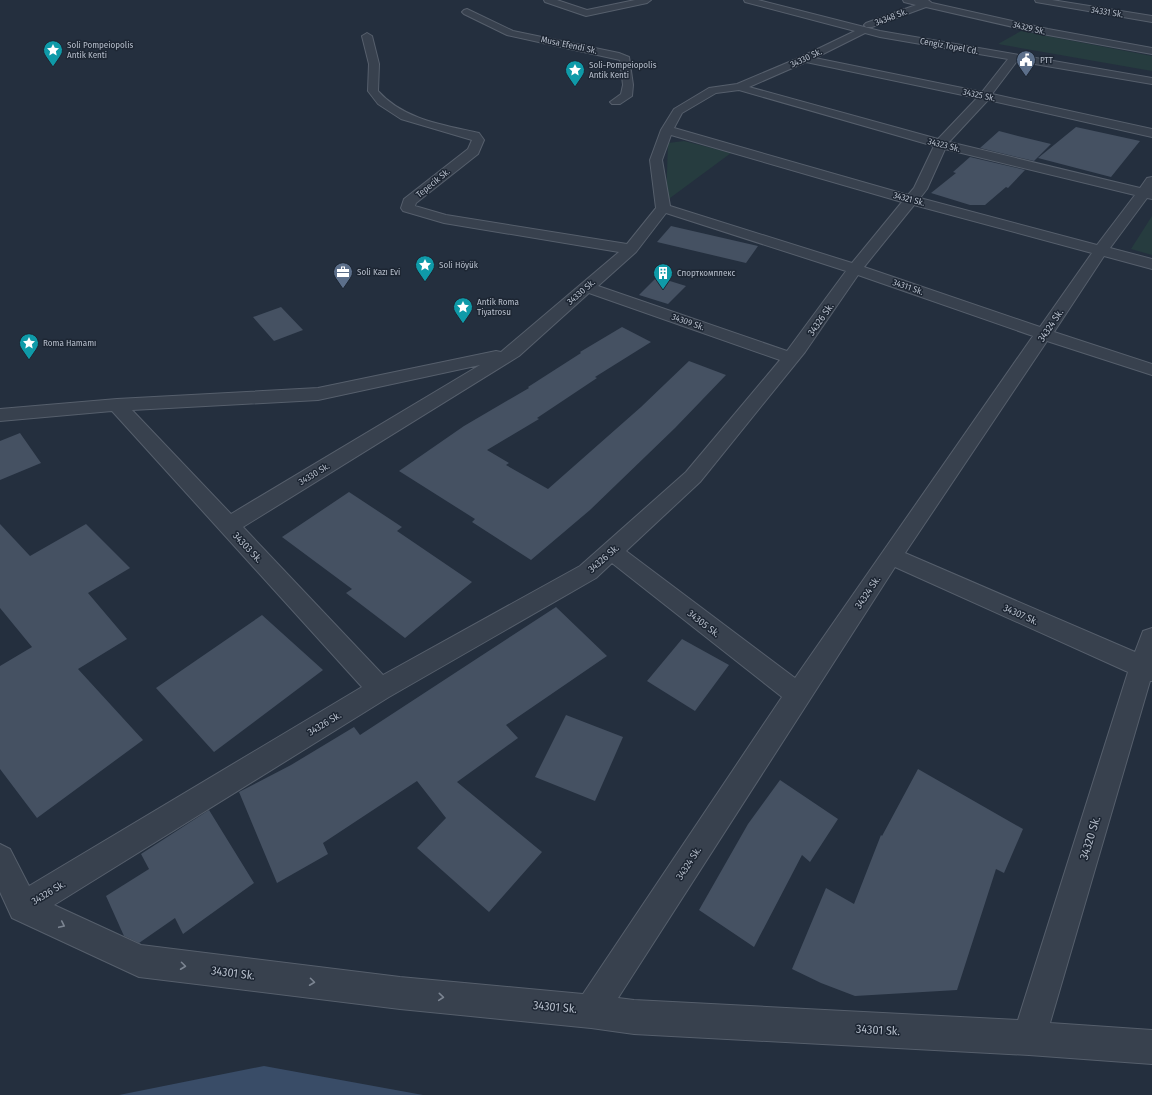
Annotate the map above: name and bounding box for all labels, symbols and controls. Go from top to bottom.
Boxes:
street label: 34331 Sk. [1090,5,1124,19]
street label: 34348 Sk. [873,6,909,28]
street label: 34329 Sk. [1012,19,1046,37]
street label: Musa Efendi Sk. [540,34,598,56]
street label: Cengiz Topel Cd. [919,36,979,56]
place icon: Soli Pompeiopolis Antik Kenti [42,39,64,67]
place label: Soli Pompeiopolis Antik Kenti [67,40,133,60]
street label: 34330 Sk. [789,46,823,70]
public building icon: PTT [1015,49,1037,77]
place label: PTT [1040,55,1054,65]
place icon: Soli-Pompeiopolis Antik Kenti [564,59,586,87]
place label: Soli-Pompeiopolis Antik Kenti [589,60,657,80]
street label: 34325 Sk. [962,87,996,103]
street label: 34323 Sk. [927,136,961,154]
street label: Tepecik Sk. [414,166,452,200]
street label: 34321 Sk. [892,190,926,208]
place icon: Soli Höyük [414,254,436,282]
place label: Soli Höyük [439,260,479,270]
office icon: Soli Kazı Evi [332,261,354,289]
building icon: Спорткомплекс [652,262,674,290]
place label: Soli Kazı Evi [357,267,400,277]
place label: Спорткомплекс [677,268,736,278]
street label: 34330 Sk. [565,277,597,307]
street label: 34311 Sk. [891,277,925,297]
place icon: Antik Roma Tiyatrosu [452,296,474,324]
place label: Antik Roma Tiyatrosu [477,297,519,317]
street label: 34326 Sk. [805,301,836,338]
street label: 34324 Sk. [1036,307,1066,344]
street label: 34309 Sk. [670,312,706,332]
place icon: Roma Hamamı [18,332,40,360]
place label: Roma Hamamı [43,338,96,348]
street label: 34330 Sk. [297,461,331,487]
street label: 34303 Sk. [230,530,264,565]
street label: 34326 Sk. [586,542,622,575]
street label: 34324 Sk. [853,574,883,611]
street label: 34307 Sk. [1001,602,1040,628]
street label: 34305 Sk. [685,607,722,640]
street label: 34326 Sk. [306,709,344,739]
street label: 34320 Sk. [1077,814,1103,861]
street label: 34324 Sk. [674,845,704,882]
street label: 34326 Sk. [30,878,68,908]
one-way arrow [57,920,65,928]
one-way arrow [180,962,186,971]
street label: 34301 Sk. [210,963,256,983]
one-way arrow [309,978,315,987]
one-way arrow [438,992,444,1001]
street label: 34301 Sk. [532,998,578,1016]
street label: 34301 Sk. [856,1022,901,1038]

